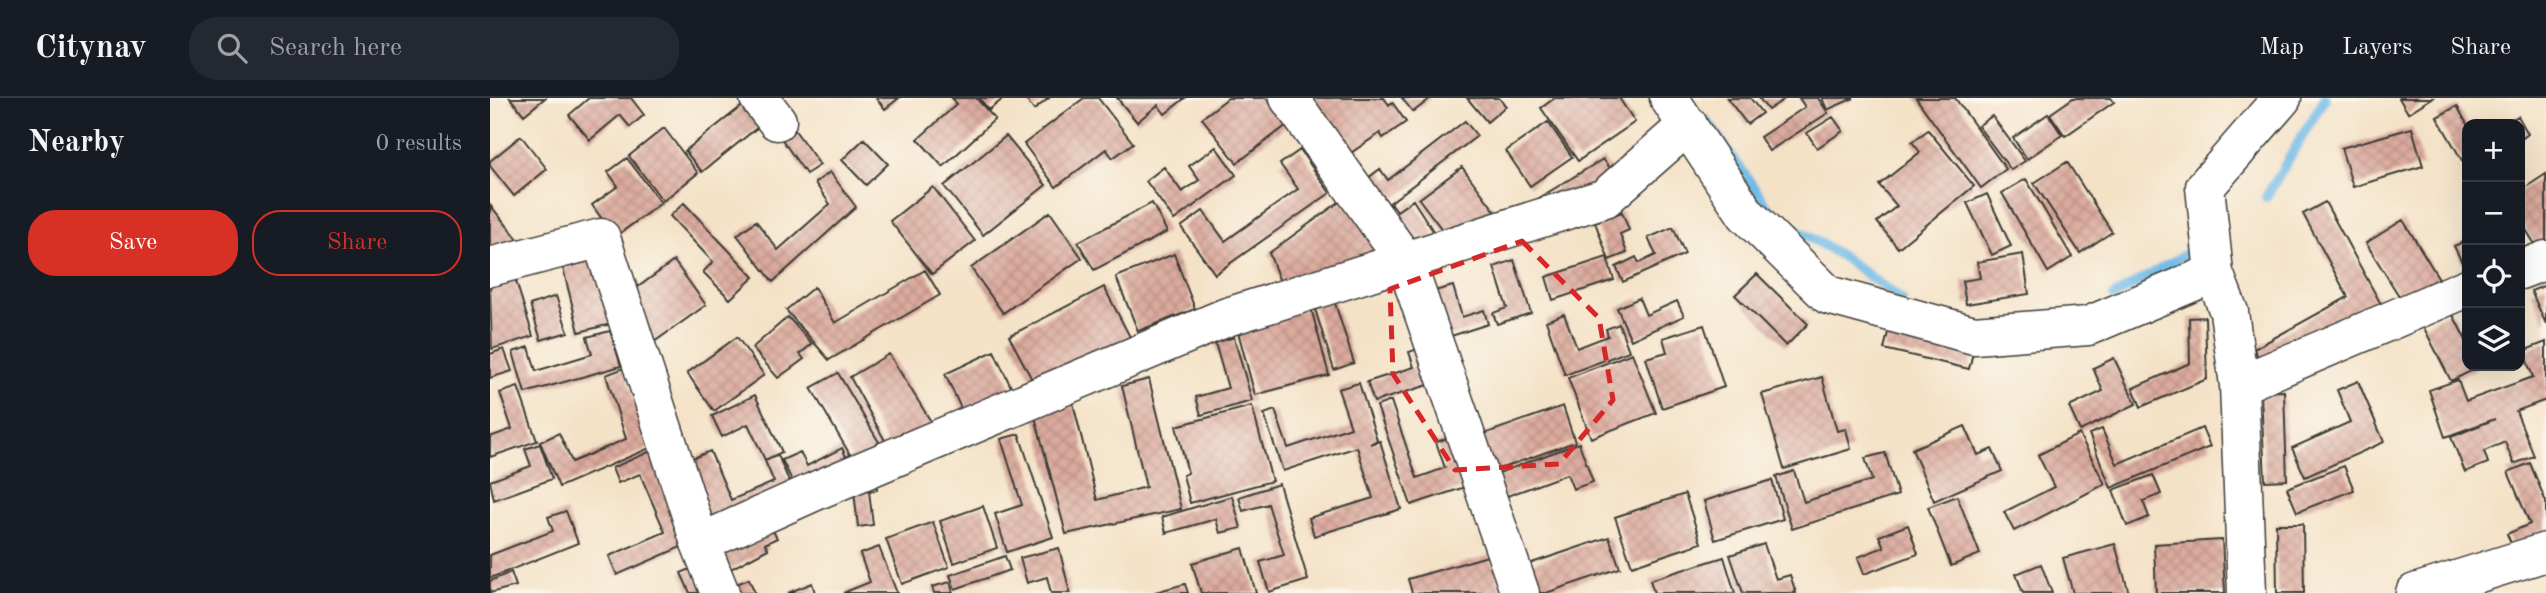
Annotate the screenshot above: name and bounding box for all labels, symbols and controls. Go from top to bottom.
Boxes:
search box [189,17,679,80]
icon: search [213,29,251,67]
text: Citynav [35,32,147,65]
text: Search here [269,35,402,61]
text: Map [2260,36,2304,60]
text: Layers [2342,36,2412,60]
text: Share [2450,36,2511,60]
map controls [2462,119,2525,371]
button: + [2462,119,2525,182]
text: Nearby [28,128,125,158]
text: 0 results [376,132,462,155]
button: − [2462,182,2525,245]
button: Save [28,210,238,276]
button: Share [252,210,462,276]
button: locate [2462,245,2525,308]
button: layers [2462,308,2525,371]

